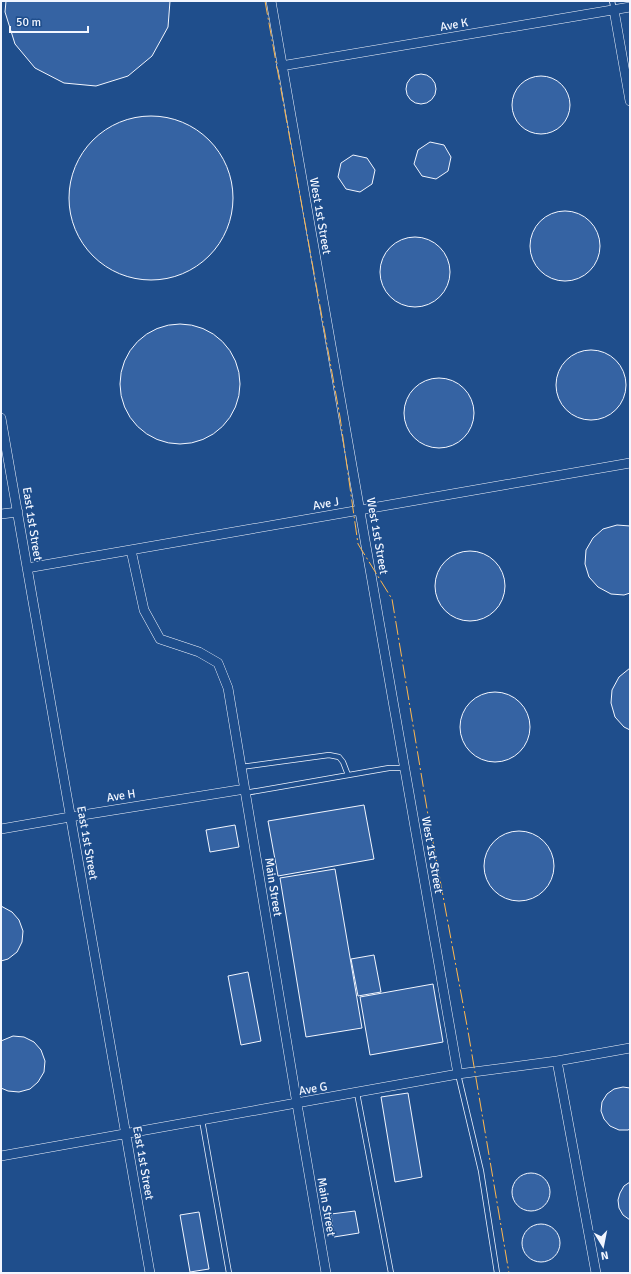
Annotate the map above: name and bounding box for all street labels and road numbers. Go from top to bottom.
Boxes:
street label: Ave K [439,15,469,35]
street label: West 1st Street [306,176,334,256]
street label: East 1st Street [19,486,45,562]
street label: Ave J [312,494,340,514]
street label: West 1st Street [363,496,391,576]
street label: Ave H [105,786,137,806]
street label: East 1st Street [73,805,101,881]
street label: West 1st Street [418,815,446,895]
street label: Main Street [261,856,285,918]
street label: Ave G [298,1079,328,1099]
street label: East 1st Street [129,1125,157,1201]
street label: Main Street [313,1176,339,1238]

